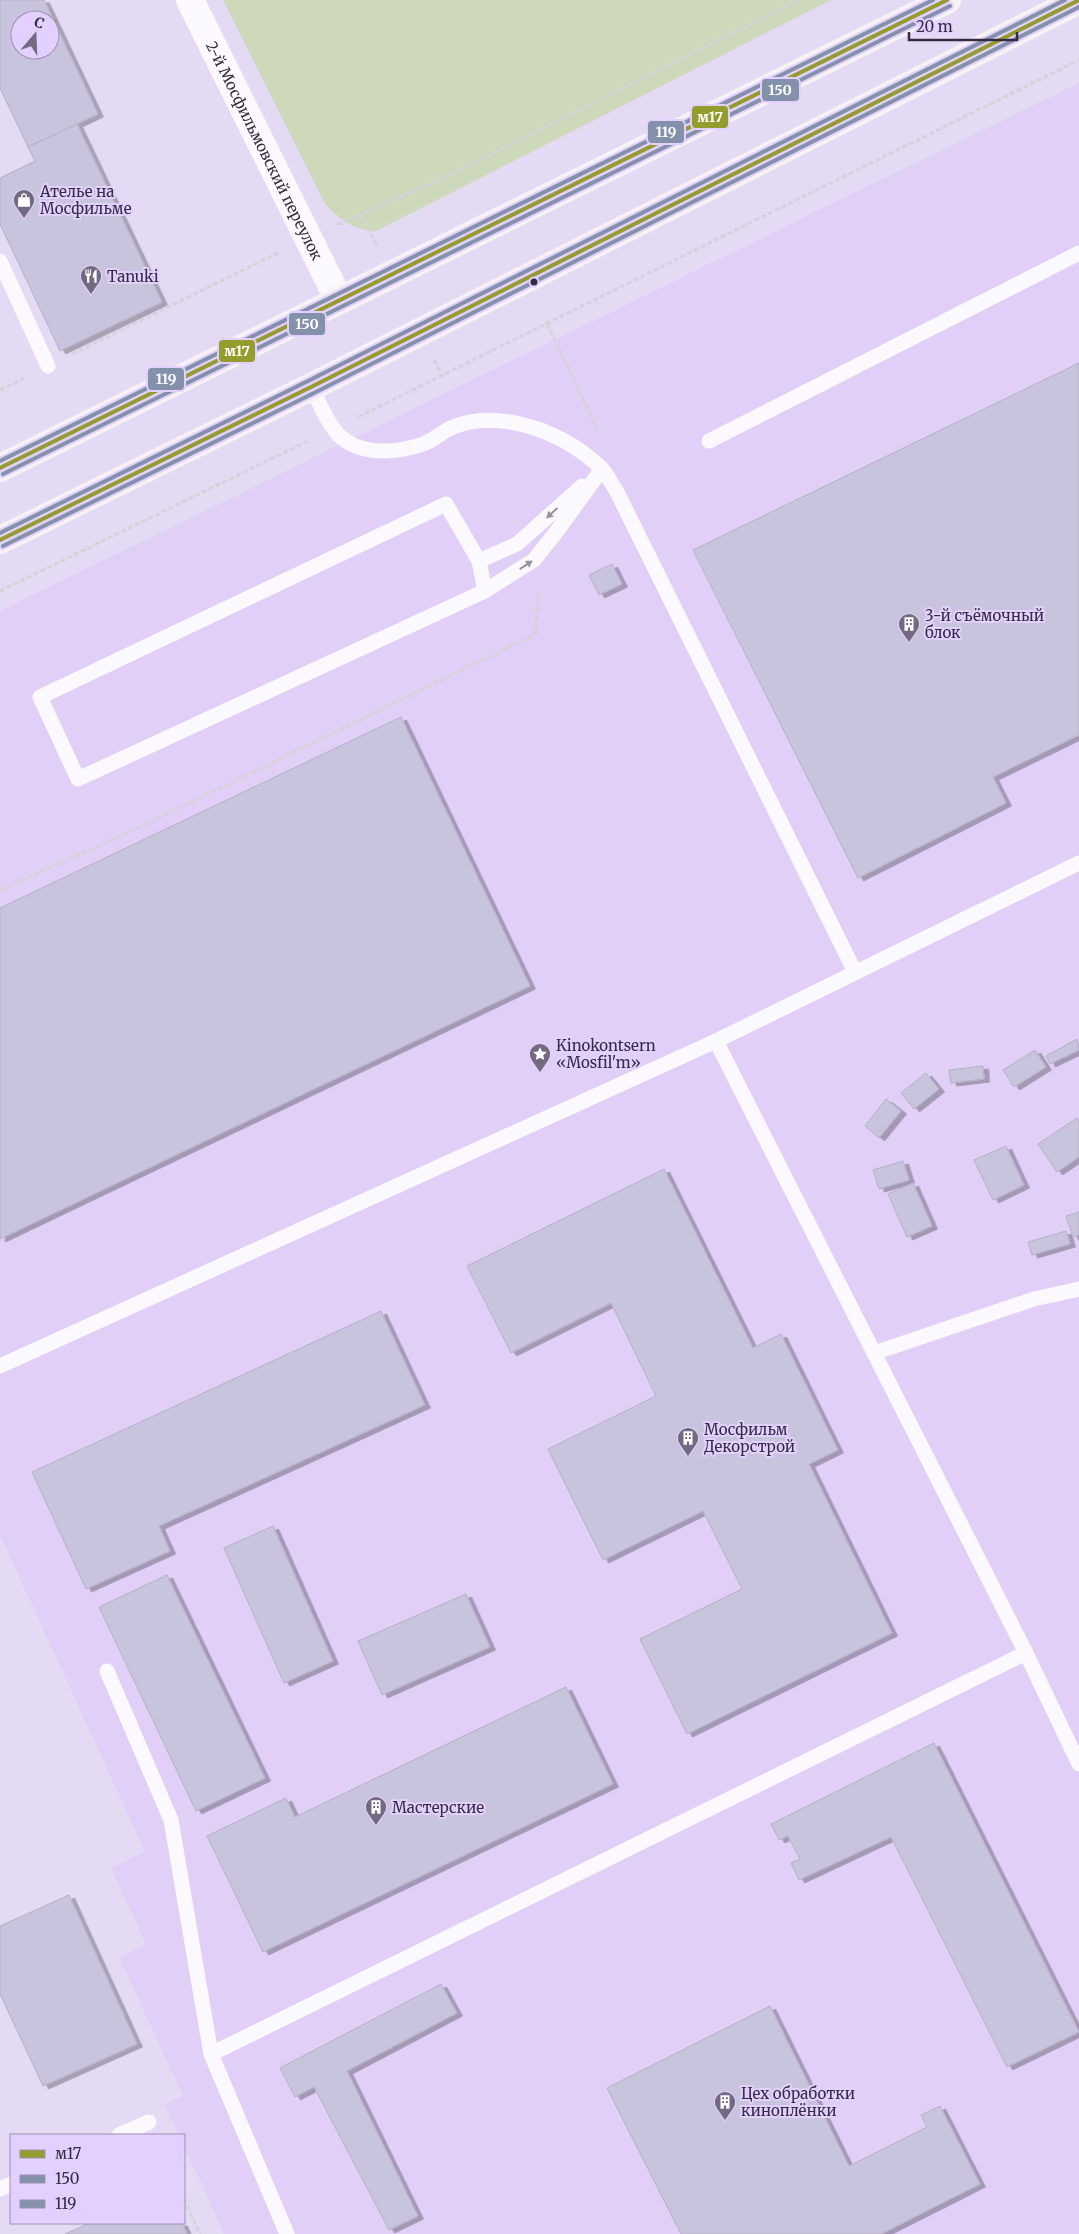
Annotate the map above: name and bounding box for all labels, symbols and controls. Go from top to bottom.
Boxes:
north arrow [10,10,60,60]
scale bar [909,10,1016,42]
text: С [32,13,47,33]
text: 20 m [916,17,953,36]
street label: 2-й Мосфильмовский переулок [202,38,327,264]
line badge: 150 [761,78,800,102]
text: 150 [768,81,792,99]
line badge: м17 [691,105,729,129]
text: м17 [697,108,723,126]
line badge: 119 [647,120,685,144]
text: 119 [656,123,676,141]
place label: Ателье на Мосфильме [39,182,132,218]
shop icon: Ателье на Мосфильме [12,188,36,219]
restaurant icon: Tanuki [79,264,103,295]
place label: Tanuki [107,267,159,286]
unlabelled marker [529,277,539,287]
line badge: 150 [288,312,326,336]
text: 150 [295,315,319,333]
line badge: м17 [218,339,256,363]
text: м17 [224,342,250,360]
line badge: 119 [147,367,185,391]
text: 119 [156,370,176,388]
one-way arrow [546,507,558,518]
one-way arrow [519,560,532,569]
place label: 3-й съёмочный блок [925,606,1044,642]
building icon: 3-й съёмочный блок [897,612,921,643]
place label: Kinokontsern «Mosfil'm» [556,1036,656,1072]
place icon: Kinokontsern «Mosfil'm» [528,1042,552,1073]
place label: Мосфильм Декорстрой [704,1420,795,1456]
building icon: Мосфильм Декорстрой [676,1426,700,1457]
building icon: Мастерские [364,1795,388,1826]
place label: Мастерские [392,1798,484,1817]
place label: Цех обработки киноплёнки [741,2084,855,2120]
building icon: Цех обработки киноплёнки [713,2090,737,2121]
legend [10,2134,185,2224]
text: м17 [55,2144,82,2163]
text: 150 [55,2169,79,2188]
text: 119 [55,2194,76,2213]

